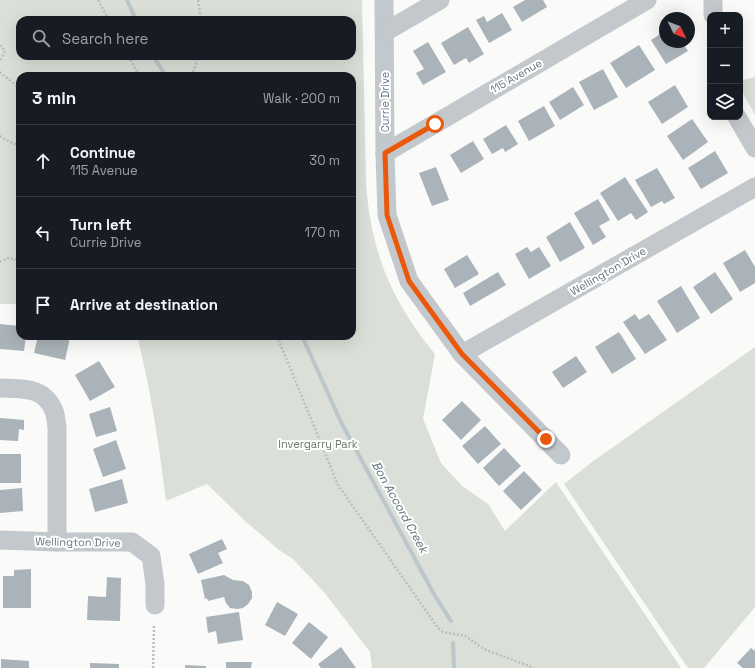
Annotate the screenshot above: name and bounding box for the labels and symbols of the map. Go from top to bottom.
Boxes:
north arrow [659,12,695,48]
street label: 115 Avenue [488,56,544,96]
street label: Currie Drive [378,72,392,132]
route start [426,115,444,133]
street label: Wellington Drive [567,244,649,298]
route end [537,430,555,448]
park label: Invergarry Park [278,437,358,451]
water label: Bon Accord Creek [368,458,433,557]
street label: Wellington Drive [35,534,121,550]

